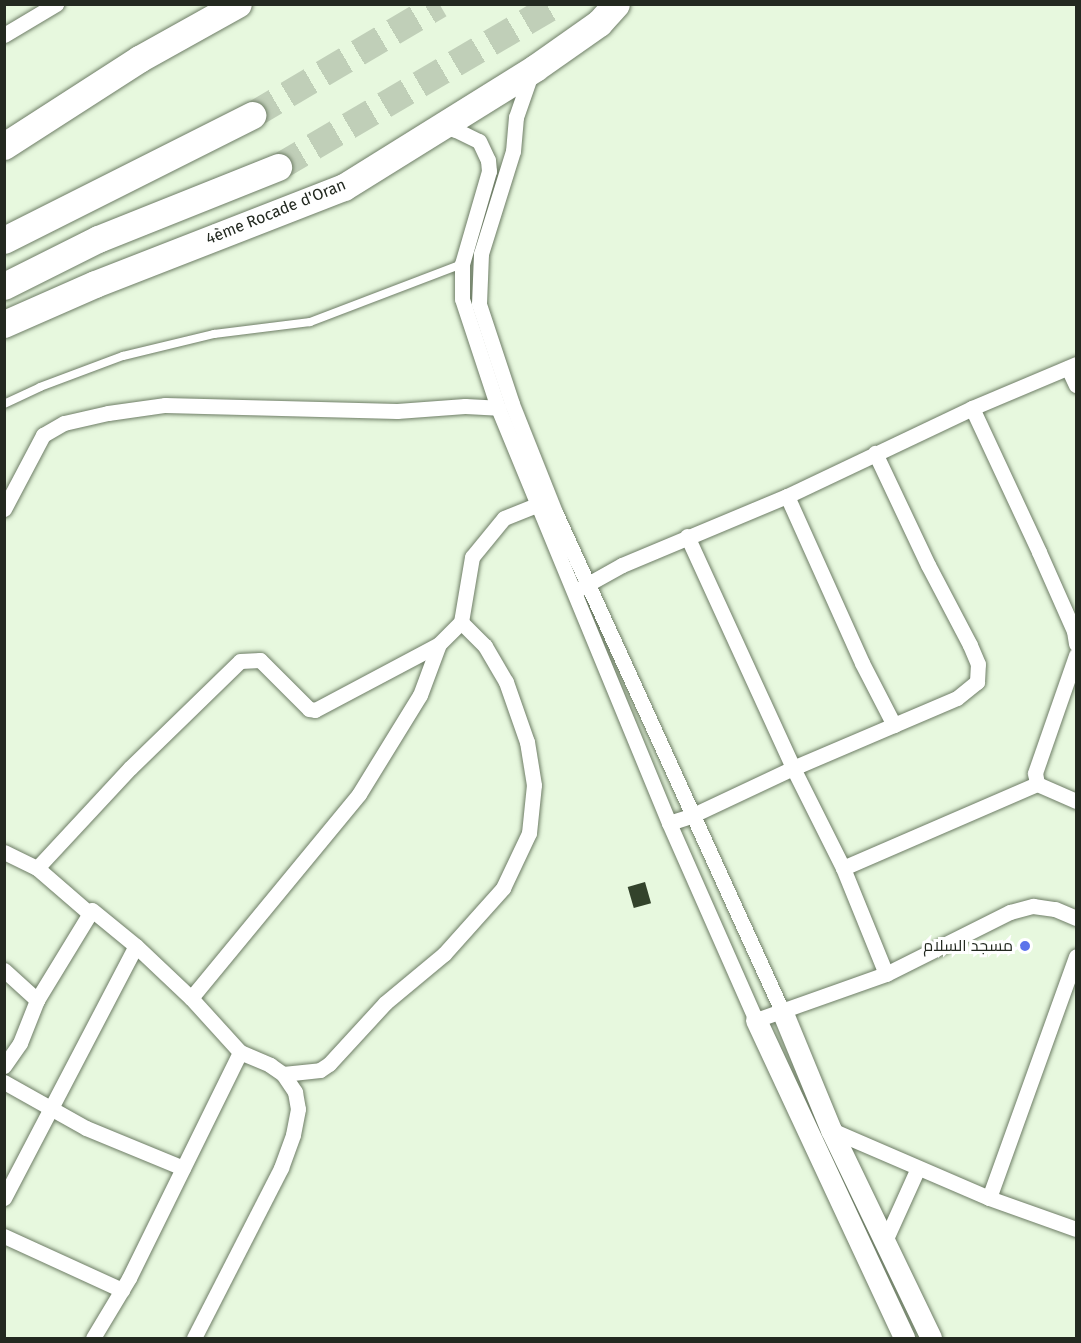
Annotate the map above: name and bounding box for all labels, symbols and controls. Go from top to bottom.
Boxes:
street label: 4ème Rocade d'Oran [203,175,349,249]
place label: مسجد السلام [923,936,1013,956]
marker: مسجد السلام [1018,939,1032,953]

